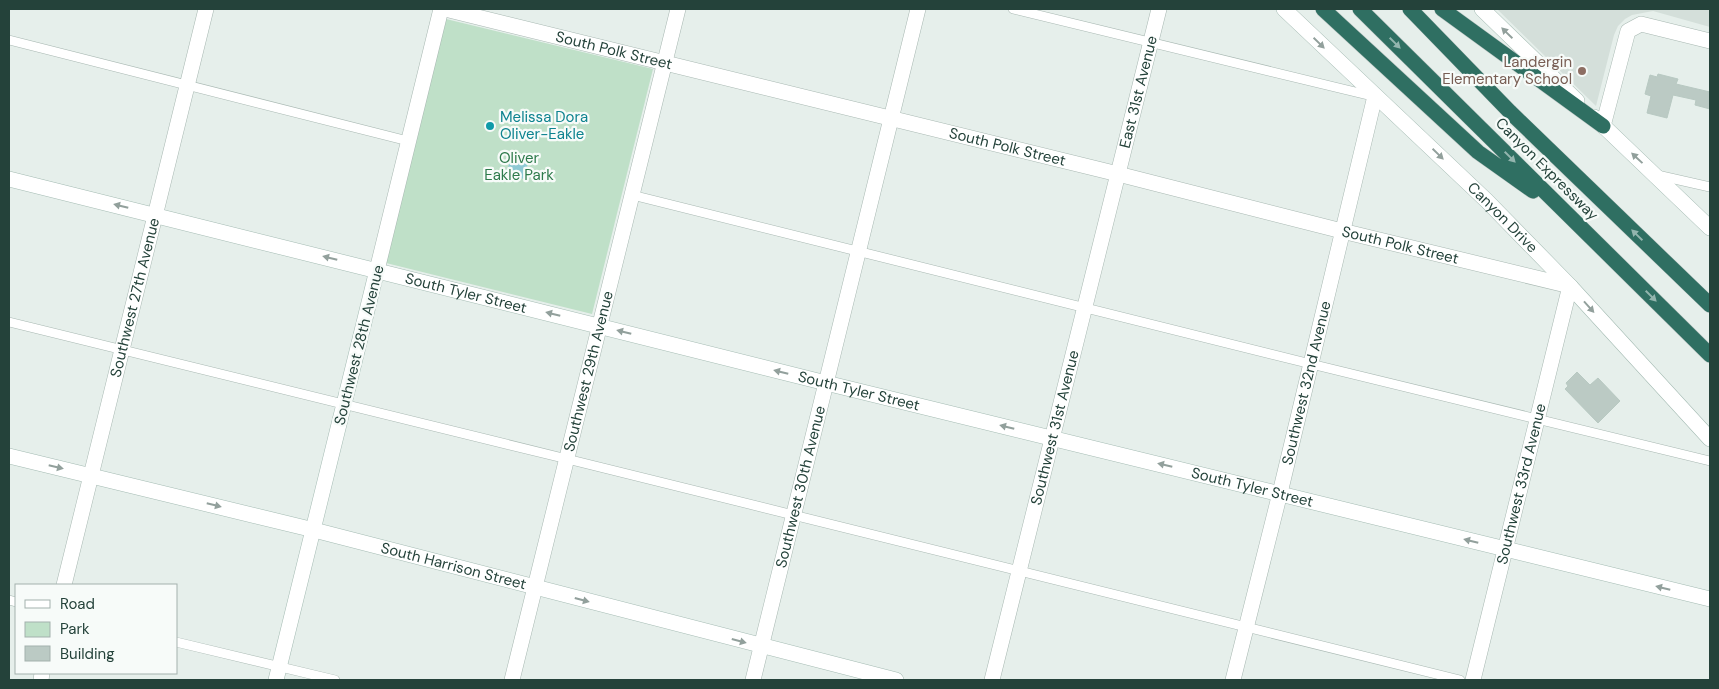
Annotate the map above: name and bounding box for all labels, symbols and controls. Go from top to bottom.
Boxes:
street label: South Polk Street [554,27,674,74]
one-way arrow [1502,28,1514,40]
street label: East 31st Avenue [1115,34,1162,150]
one-way arrow [1313,37,1325,49]
one-way arrow [1388,37,1400,49]
place label: Landergin Elementary School [1442,52,1572,89]
marker: Landergin Elementary School [1576,65,1588,77]
place label: Melissa Dora Oliver-Eakle [500,107,588,144]
street label: Canyon Expressway [1491,113,1603,225]
marker: Melissa Dora Oliver-Eakle [484,120,496,132]
street label: South Polk Street [947,123,1068,171]
park label: Oliver Eakle Park [484,148,554,185]
one-way arrow [1431,148,1443,160]
one-way arrow [1504,151,1516,163]
one-way arrow [1631,152,1643,164]
street label: Canyon Drive [1463,178,1542,257]
one-way arrow [114,202,129,210]
street label: Southwest 27th Avenue [106,216,164,379]
street label: South Polk Street [1340,221,1461,269]
one-way arrow [1632,229,1644,241]
one-way arrow [322,254,337,262]
street label: Southwest 28th Avenue [329,263,389,427]
street label: South Tyler Street [403,268,529,318]
street label: Southwest 29th Avenue [559,289,618,454]
one-way arrow [1644,290,1656,302]
street label: Southwest 32nd Avenue [1277,299,1336,467]
one-way arrow [1583,300,1595,312]
one-way arrow [545,310,560,318]
one-way arrow [616,328,631,336]
street label: Southwest 31st Avenue [1026,348,1084,507]
street label: South Tyler Street [796,366,922,416]
one-way arrow [774,368,789,376]
street label: Southwest 33rd Avenue [1492,401,1551,566]
street label: Southwest 30th Avenue [771,404,830,570]
one-way arrow [1000,423,1015,431]
one-way arrow [1157,461,1173,469]
one-way arrow [49,463,64,471]
street label: South Tyler Street [1189,463,1315,512]
one-way arrow [207,501,222,509]
one-way arrow [1464,537,1479,545]
street label: South Harrison Street [379,538,529,594]
legend [15,584,178,674]
one-way arrow [1655,584,1670,592]
text: Road [60,594,95,614]
one-way arrow [574,596,589,604]
text: Park [60,619,90,639]
one-way arrow [732,637,747,645]
text: Building [60,644,115,664]

